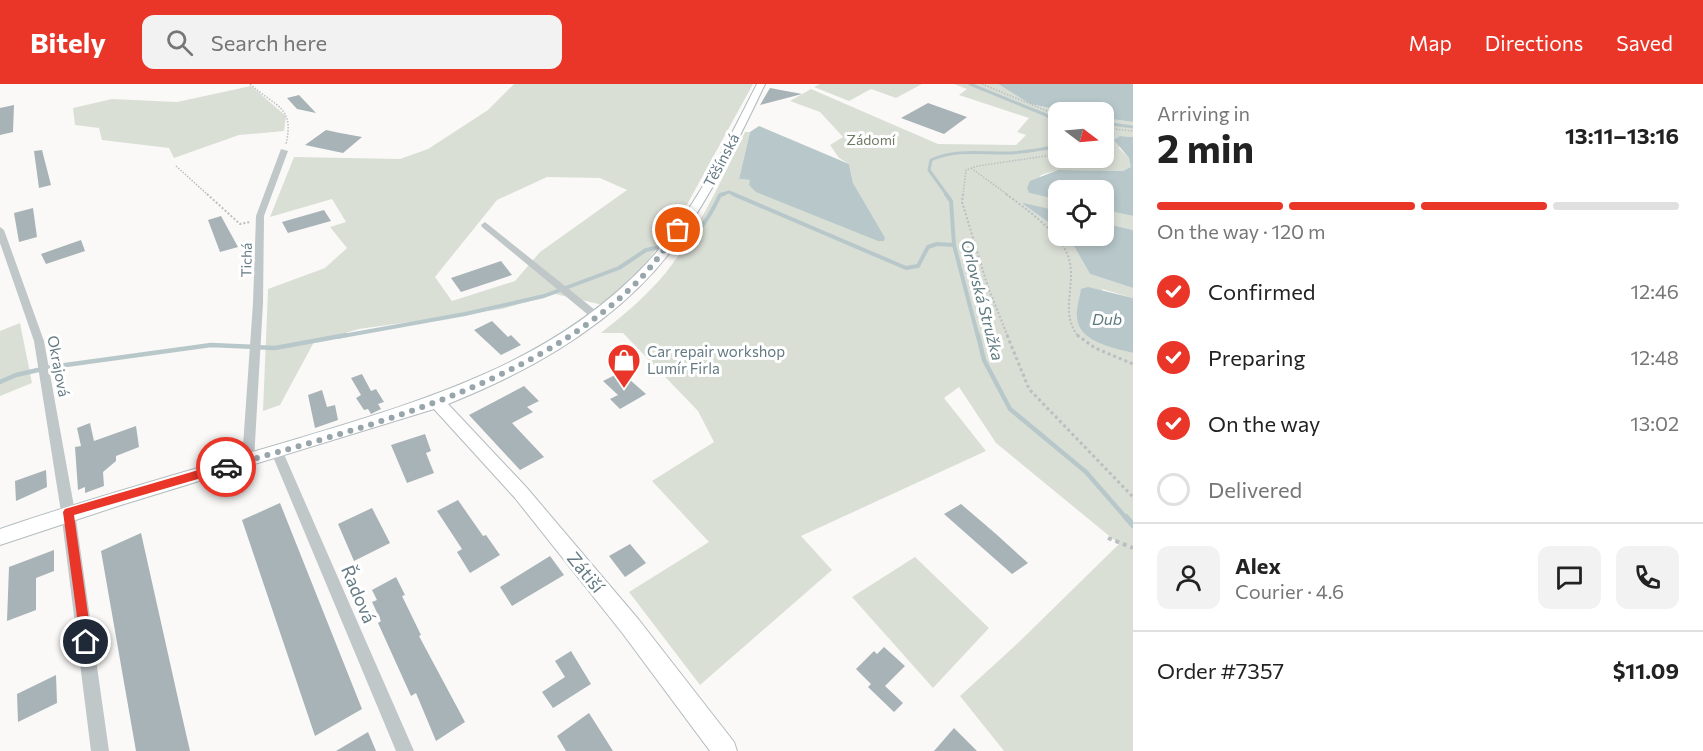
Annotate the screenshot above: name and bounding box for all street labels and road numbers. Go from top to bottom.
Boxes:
street label: Těšínská [699,130,743,190]
street label: Tichá [237,242,255,278]
street label: Okrajová [44,334,74,398]
street label: Zátiší [563,547,610,598]
street label: Řadová [337,562,381,626]

